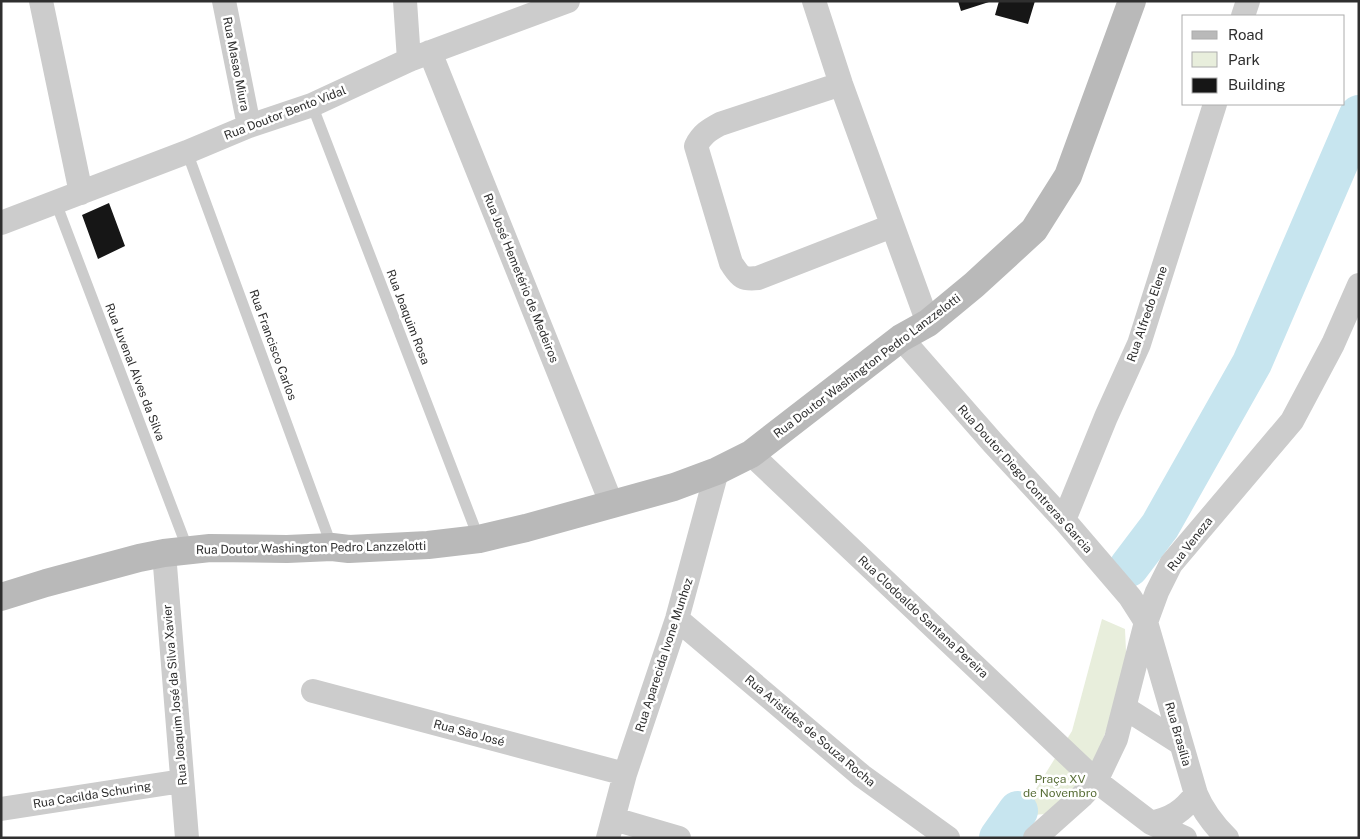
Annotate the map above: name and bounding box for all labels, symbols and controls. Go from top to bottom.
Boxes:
legend [1182,15,1345,105]
street label: Rua Masao Miura [220,16,252,112]
text: Road [1228,26,1264,43]
text: Park [1228,51,1260,68]
text: Building [1228,76,1286,93]
street label: Rua Doutor Bento Vidal [222,83,348,143]
street label: Rua José Hemetério de Medeiros [481,191,561,365]
street label: Rua Alfredo Elene [1124,264,1170,364]
street label: Rua Joaquim Rosa [383,268,433,366]
street label: Rua Francisco Carlos [246,288,300,402]
street label: Rua Doutor Washington Pedro Lanzzelotti [771,291,963,441]
street label: Rua Juvenal Alves da Silva [102,301,168,443]
street label: Rua Doutor Diego Contreras Garcia [955,402,1095,556]
street label: Rua Veneza [1165,514,1215,574]
street label: Rua Doutor Washington Pedro Lanzzelotti [196,539,426,557]
street label: Rua Clodoaldo Santana Pereira [855,553,991,681]
street label: Rua Aparecida Ivone Munhoz [632,576,696,734]
street label: Rua Joaquim José da Silva Xavier [160,604,190,786]
street label: Rua Aristides de Souza Rocha [742,672,878,790]
street label: Rua Brasília [1162,700,1194,768]
street label: Rua São José [432,717,506,749]
park label: Praça XV de Novembro [1023,772,1097,800]
street label: Rua Cacilda Schuring [32,779,152,811]

